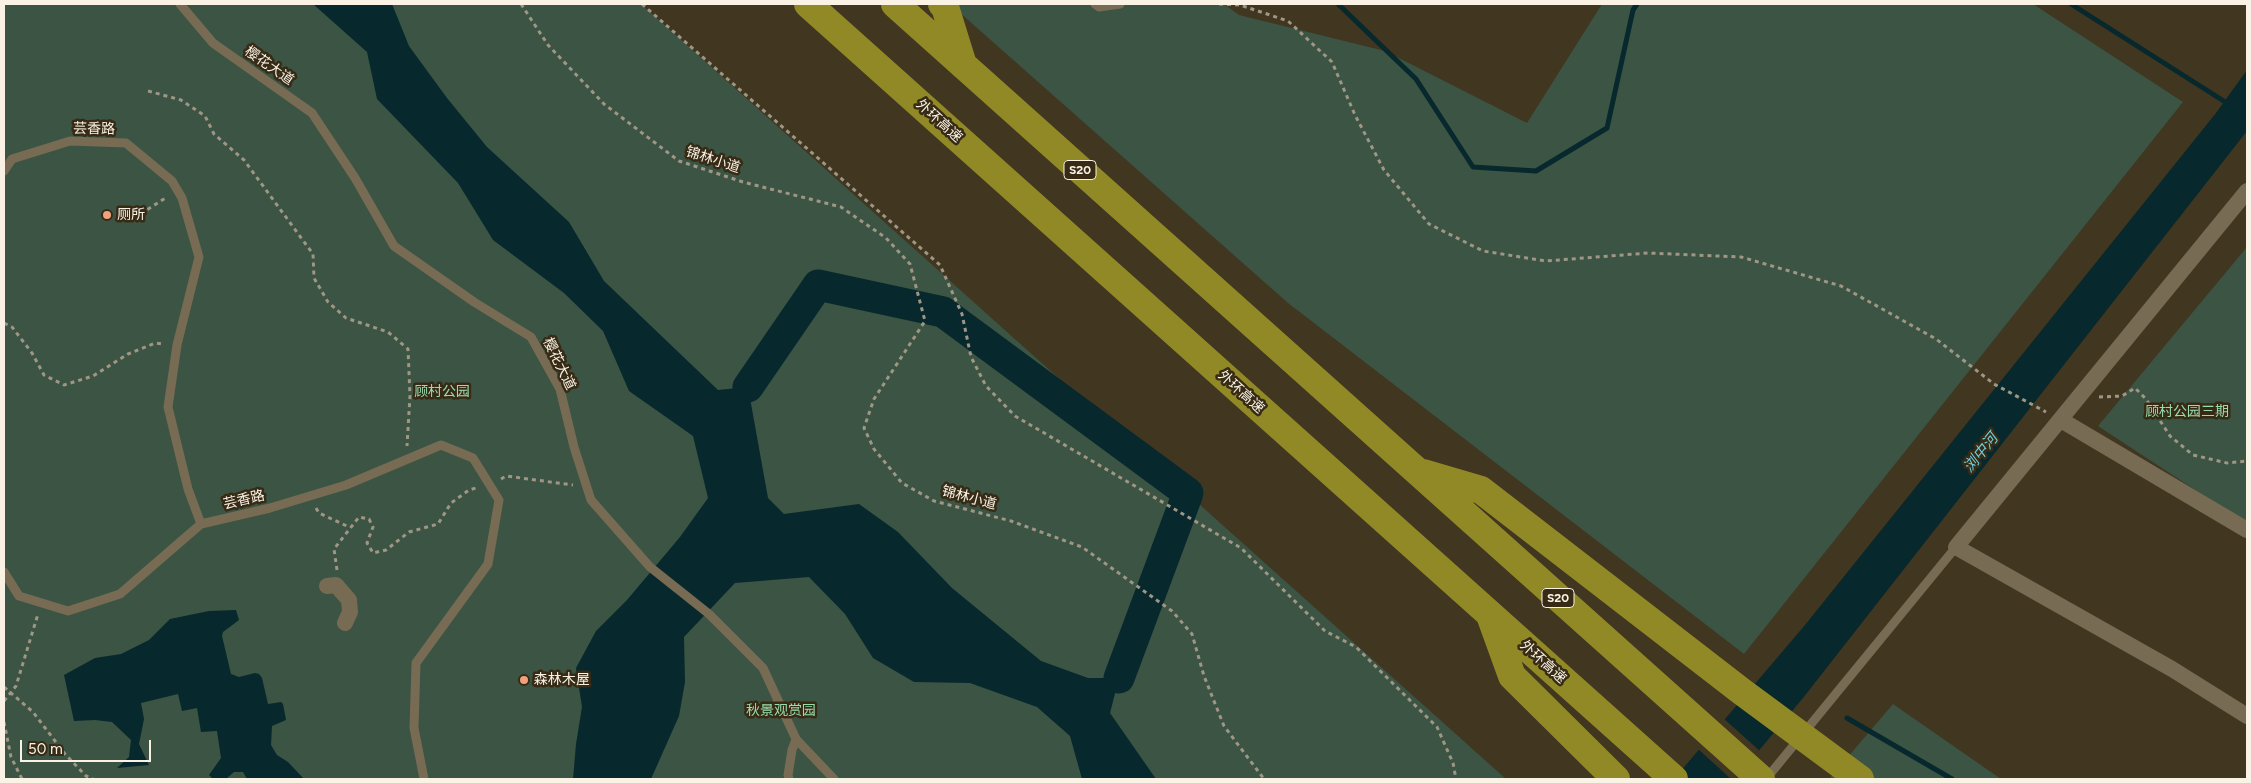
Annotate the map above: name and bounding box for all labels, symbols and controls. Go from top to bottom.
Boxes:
street label: 樱花大道 [241,43,297,89]
street label: 外环高速 [913,96,965,146]
street label: 芸香路 [73,120,115,138]
street label: 锦林小道 [684,143,742,177]
road number: S20 [1064,160,1096,180]
place label: 厕所 [117,207,145,223]
marker: 厕所 [101,209,113,221]
street label: 樱花大道 [539,335,579,393]
street label: 外环高速 [1215,367,1267,417]
park label: 顾村公园 [414,384,470,400]
park label: 顾村公园三期 [2145,404,2229,420]
water label: 浏中河 [1960,430,2002,476]
street label: 锦林小道 [940,483,998,513]
street label: 芸香路 [222,487,266,513]
road number: S20 [1542,588,1574,608]
street label: 外环高速 [1517,637,1569,687]
place label: 森林木屋 [534,672,590,688]
marker: 森林木屋 [518,674,530,686]
park label: 秋景观赏园 [746,703,816,719]
scale bar [22,730,154,762]
text: 50 m [28,740,63,758]

